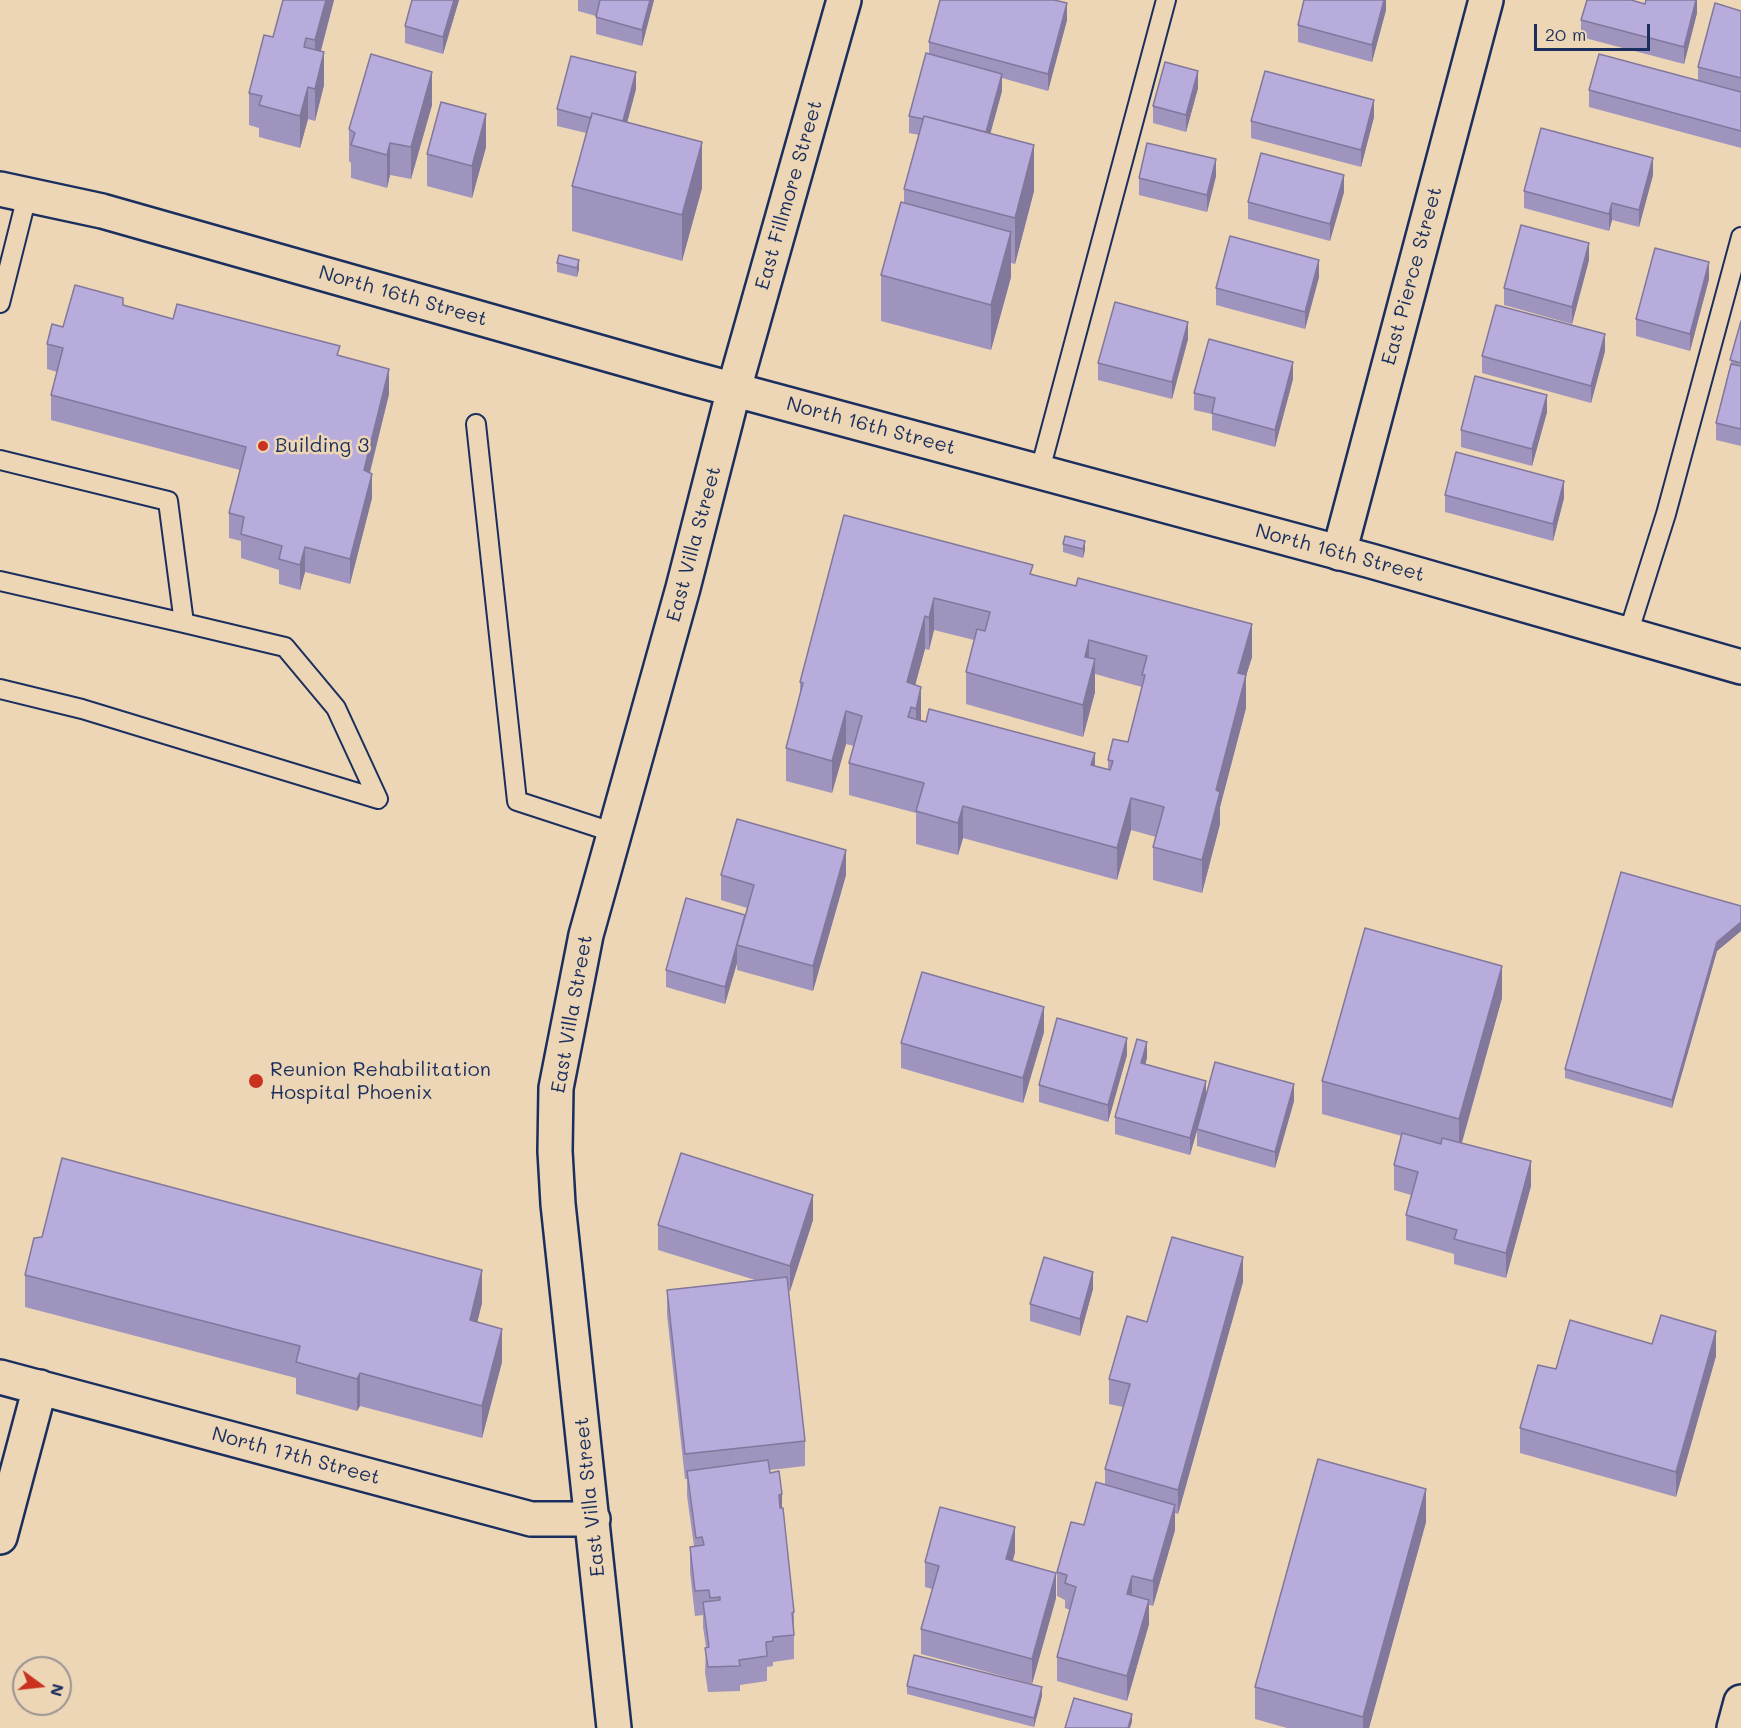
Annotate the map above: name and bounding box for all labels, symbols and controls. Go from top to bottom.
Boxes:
scale bar [1537,12,1652,50]
text: 20 m [1545,22,1586,46]
street label: East Fillmore Street [750,97,828,293]
street label: East Pierce Street [1377,184,1447,368]
street label: North 16th Street [316,260,490,332]
street label: North 16th Street [784,392,958,460]
place label: Building 3 [275,434,369,458]
marker: Building 3 [256,439,270,453]
street label: East Villa Street [662,463,726,625]
street label: North 16th Street [1253,519,1427,587]
street label: East Villa Street [546,933,598,1095]
place label: Reunion Rehabilitation Hospital Phoenix [270,1058,491,1105]
marker: Reunion Rehabilitation Hospital Phoenix [247,1072,265,1090]
street label: East Villa Street [570,1416,610,1578]
street label: North 17th Street [209,1422,383,1490]
north arrow [12,1656,72,1716]
text: N [46,1682,70,1699]

